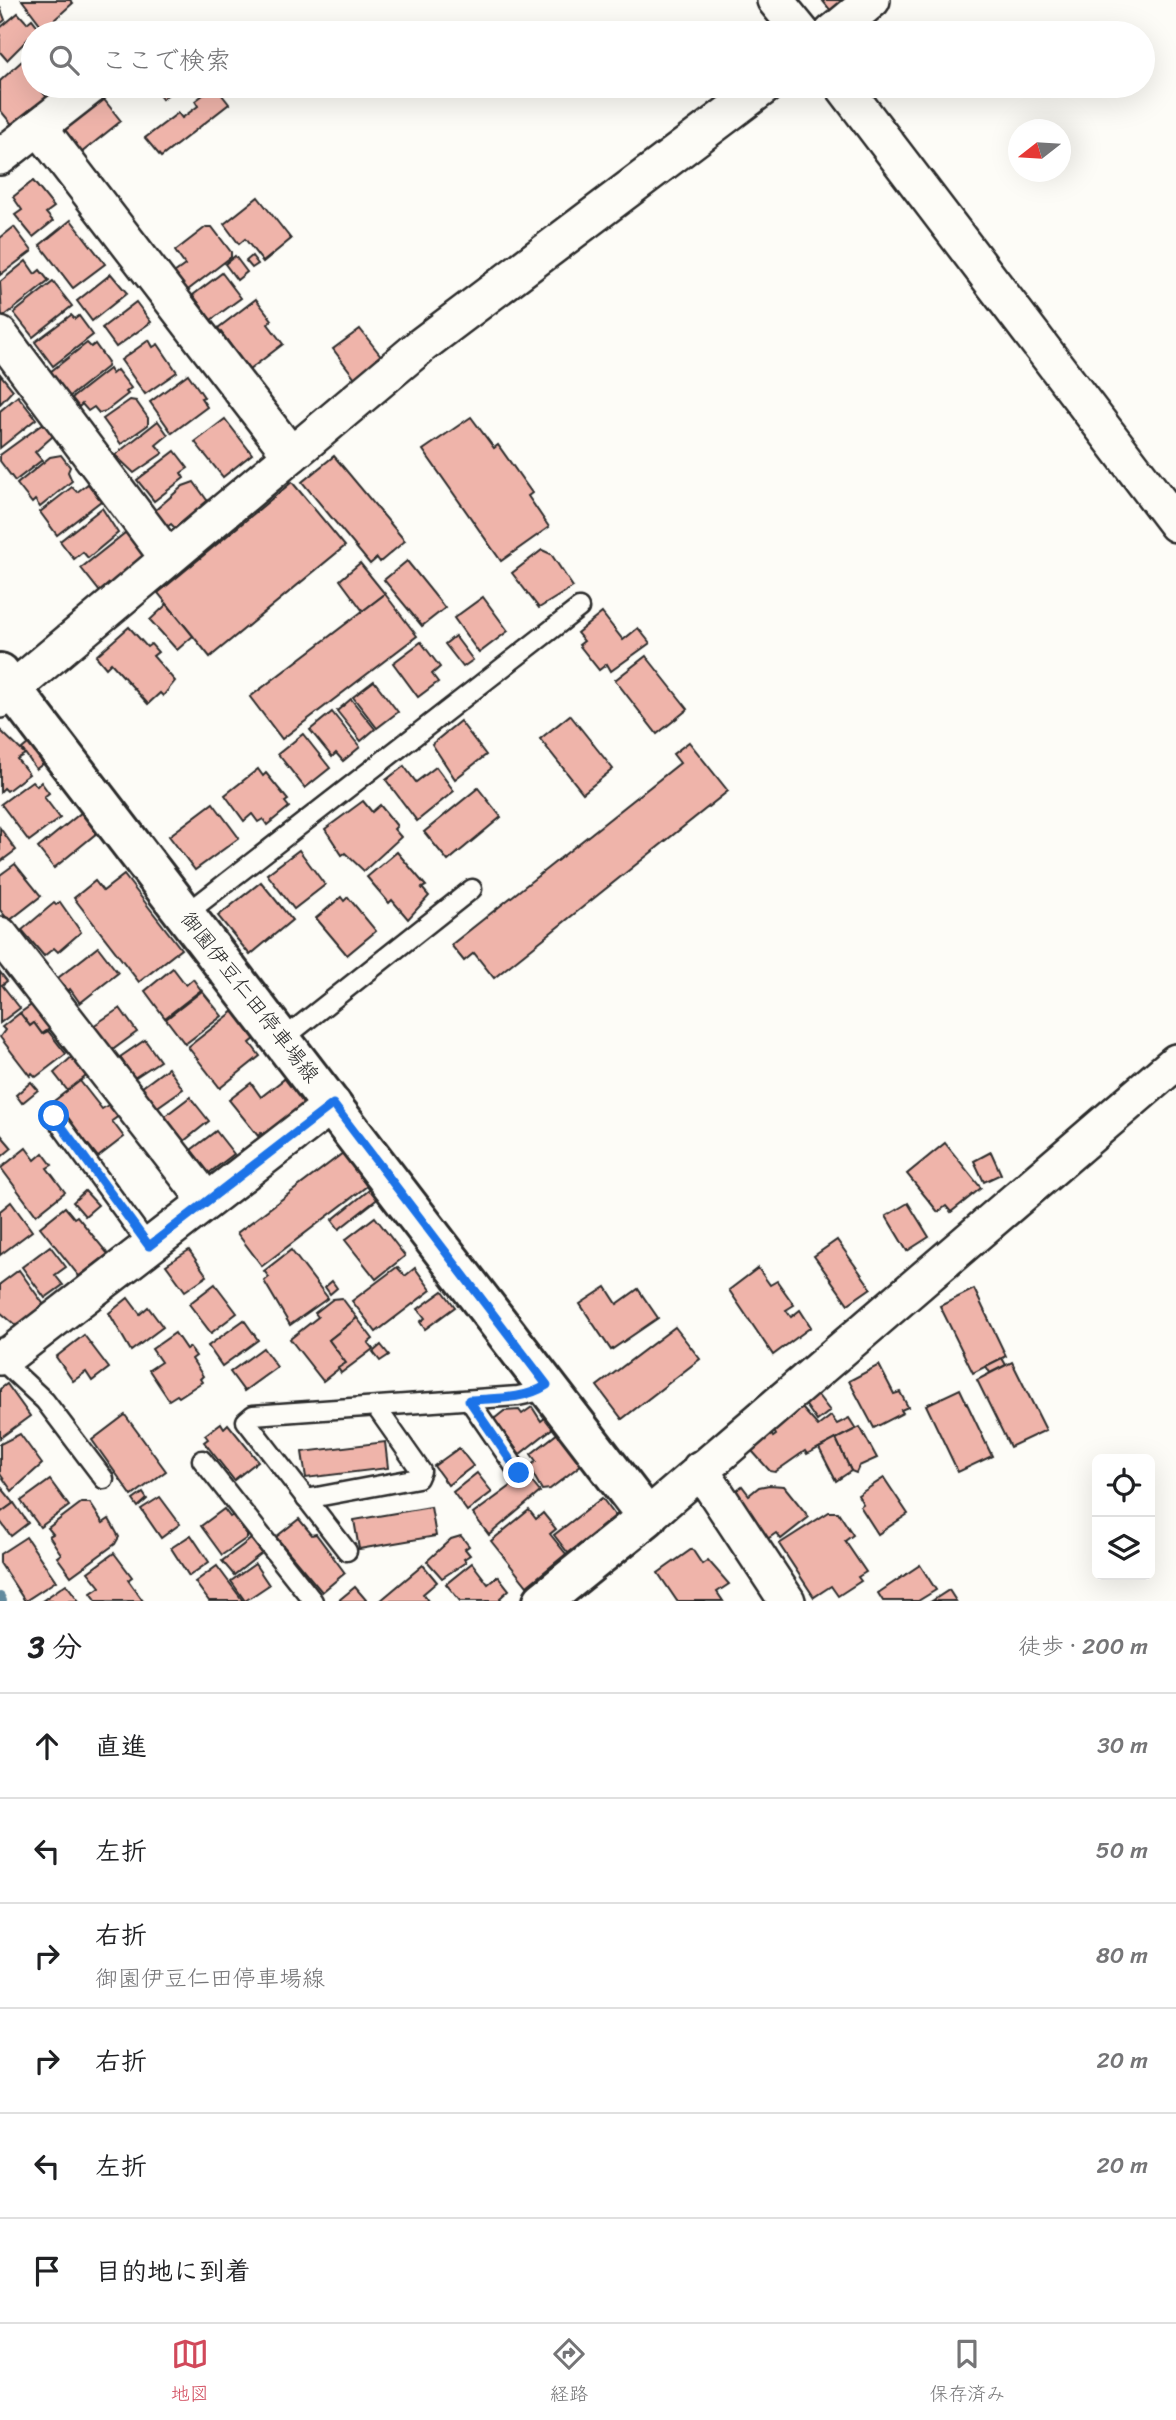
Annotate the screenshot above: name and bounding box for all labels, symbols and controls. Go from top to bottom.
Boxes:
search box [21,21,1155,98]
text: ここで検索 [101,37,231,83]
icon: search [45,41,83,79]
north arrow [1008,119,1071,182]
street label: 御園伊豆仁田停車場線 [170,903,330,1091]
route start [38,1100,69,1131]
map controls [1092,1454,1155,1580]
button: locate [1092,1454,1155,1517]
route end [503,1457,534,1488]
button: layers [1092,1517,1155,1580]
text: 3 分 [28,1620,82,1674]
text: 徒歩 · 200 m [1018,1626,1148,1667]
text: 直進 [95,1723,147,1769]
text: 30 m [1097,1725,1148,1766]
icon: ahead [28,1727,66,1765]
text: 左折 [95,1828,147,1874]
text: 50 m [1096,1830,1148,1871]
icon: left [28,1832,66,1870]
text: 右折 [95,1912,147,1958]
text: 80 m [1096,1935,1148,1976]
icon: right [28,1937,66,1975]
text: 御園伊豆仁田停車場線 [95,1958,325,1999]
text: 右折 [95,2038,147,2084]
text: 20 m [1097,2040,1148,2081]
icon: right [28,2042,66,2080]
text: 左折 [95,2143,147,2189]
text: 20 m [1097,2145,1148,2186]
icon: left [28,2147,66,2185]
text: 目的地に到着 [95,2248,251,2294]
icon: arrive [28,2252,66,2290]
tab: 地図 [171,2335,209,2410]
tab: 経路 [550,2335,588,2410]
tab: 保存済み [929,2335,1005,2410]

